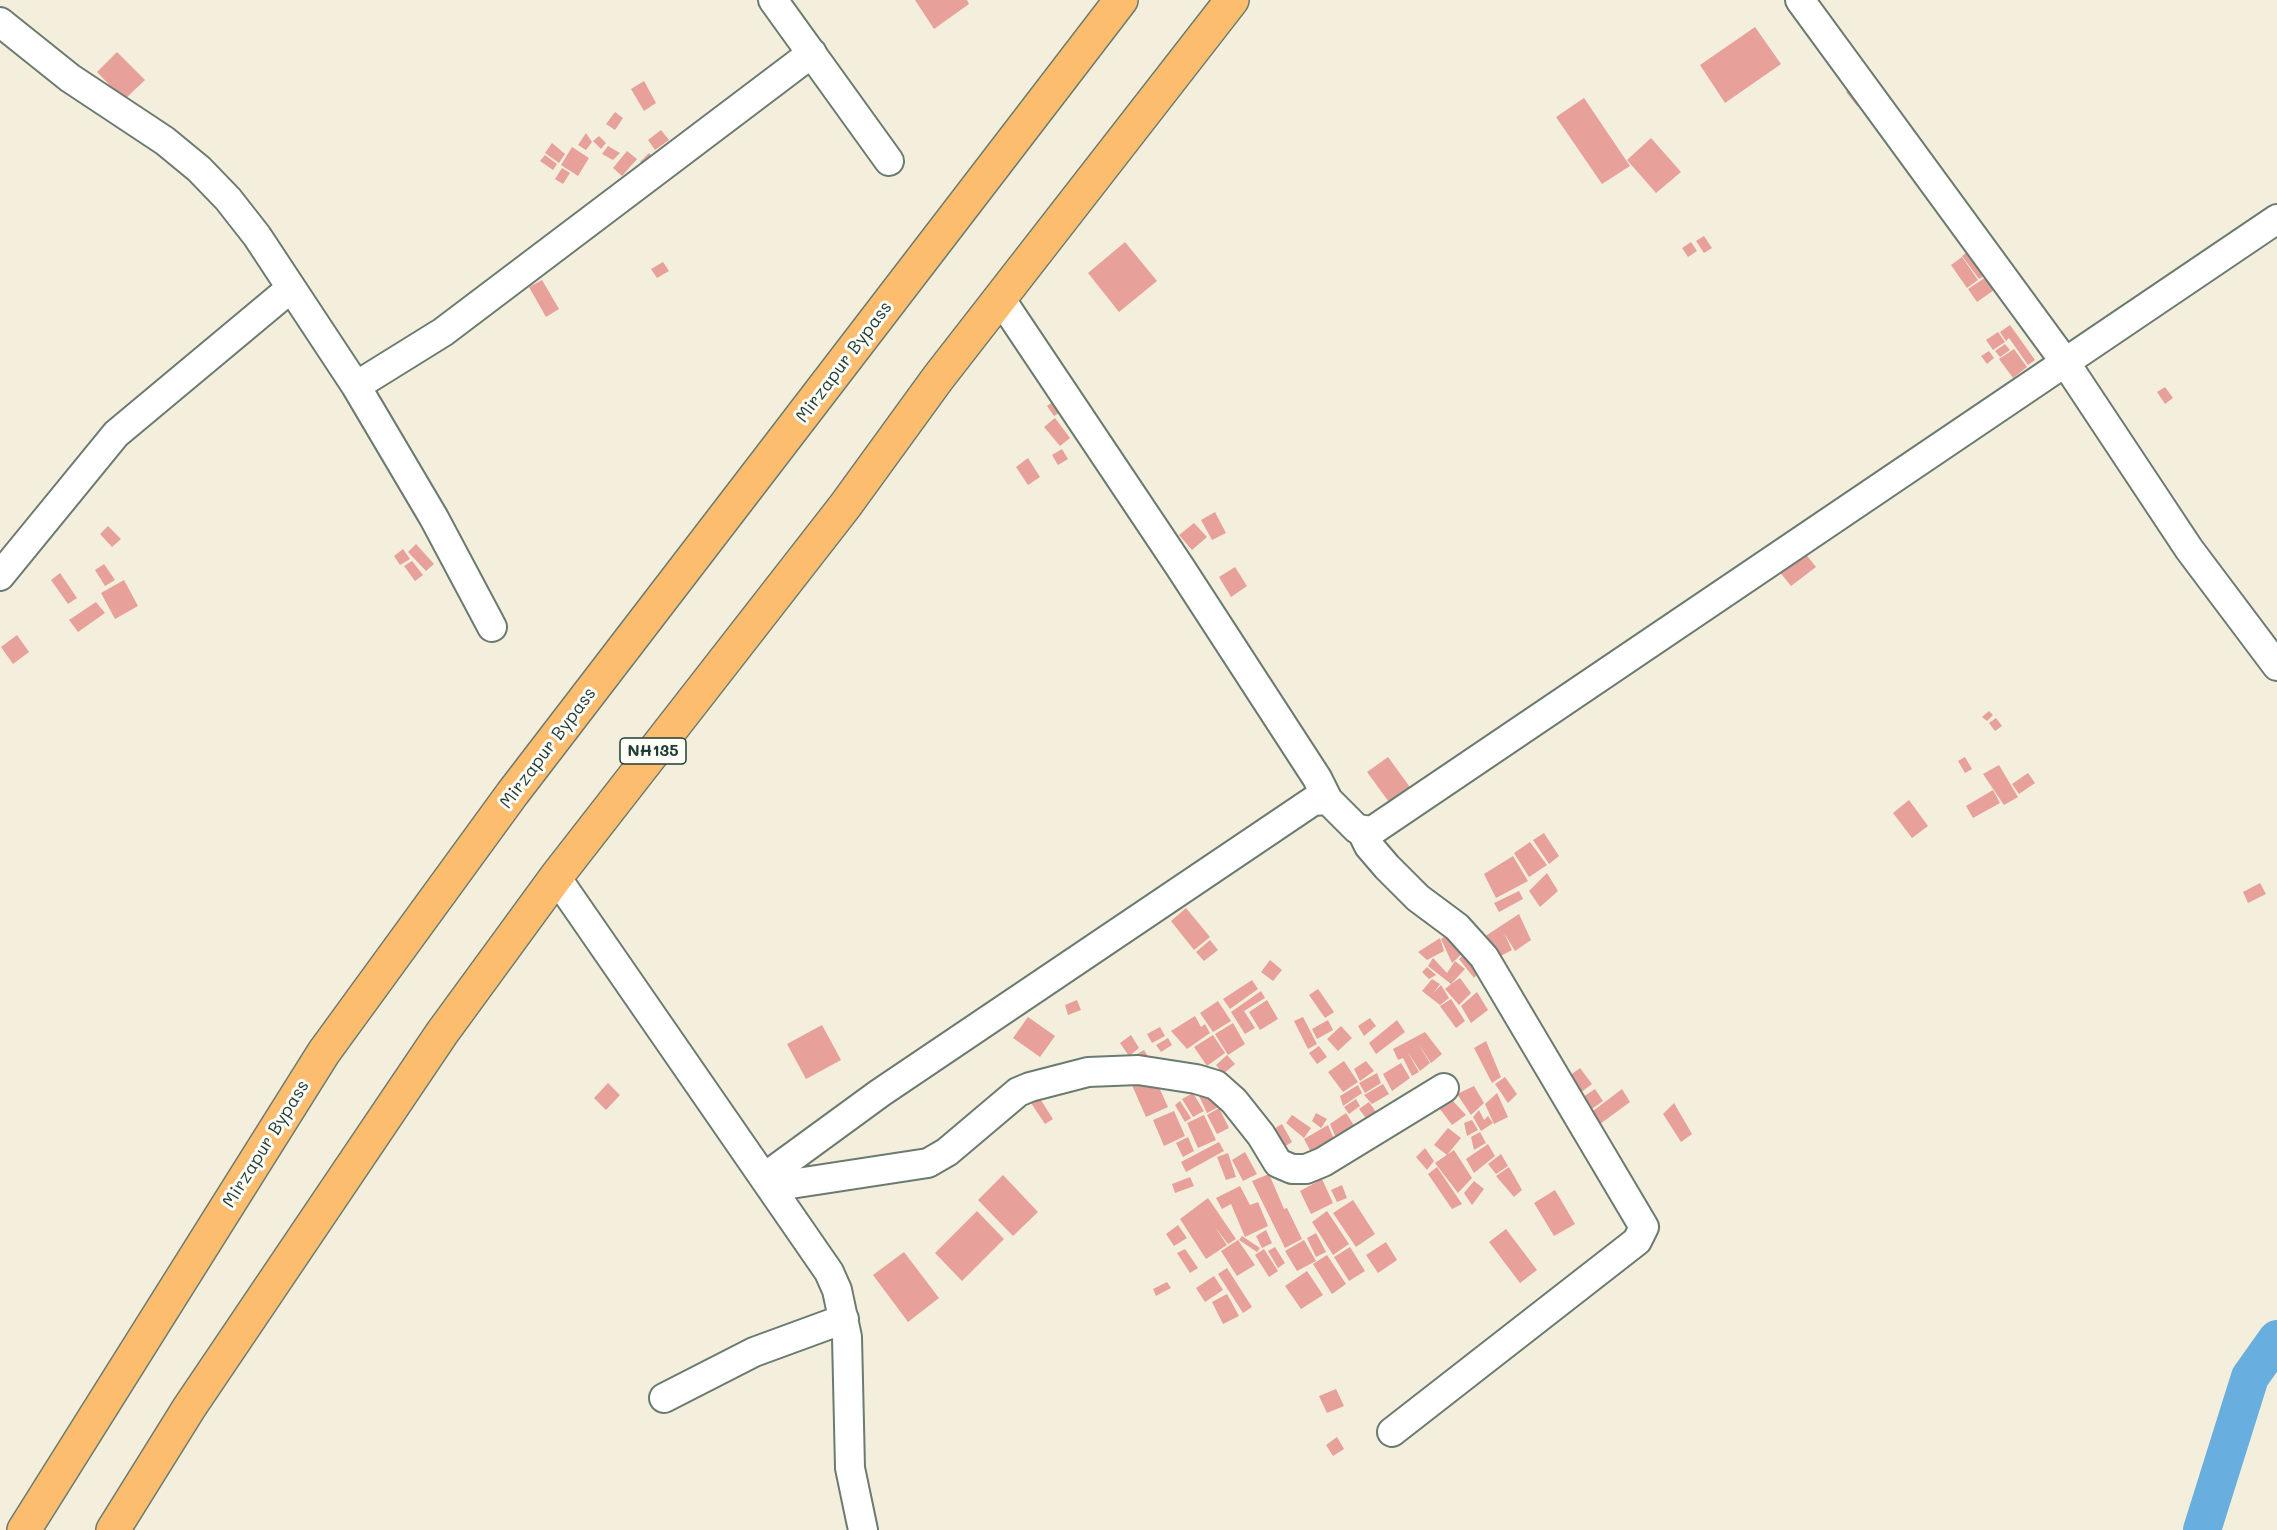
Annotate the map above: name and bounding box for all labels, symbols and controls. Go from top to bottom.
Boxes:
street label: Mirzapur Bypass [791,297,897,427]
street label: Mirzapur Bypass [495,683,601,813]
road number: NH135 [620,738,686,764]
street label: Mirzapur Bypass [218,1076,314,1212]

